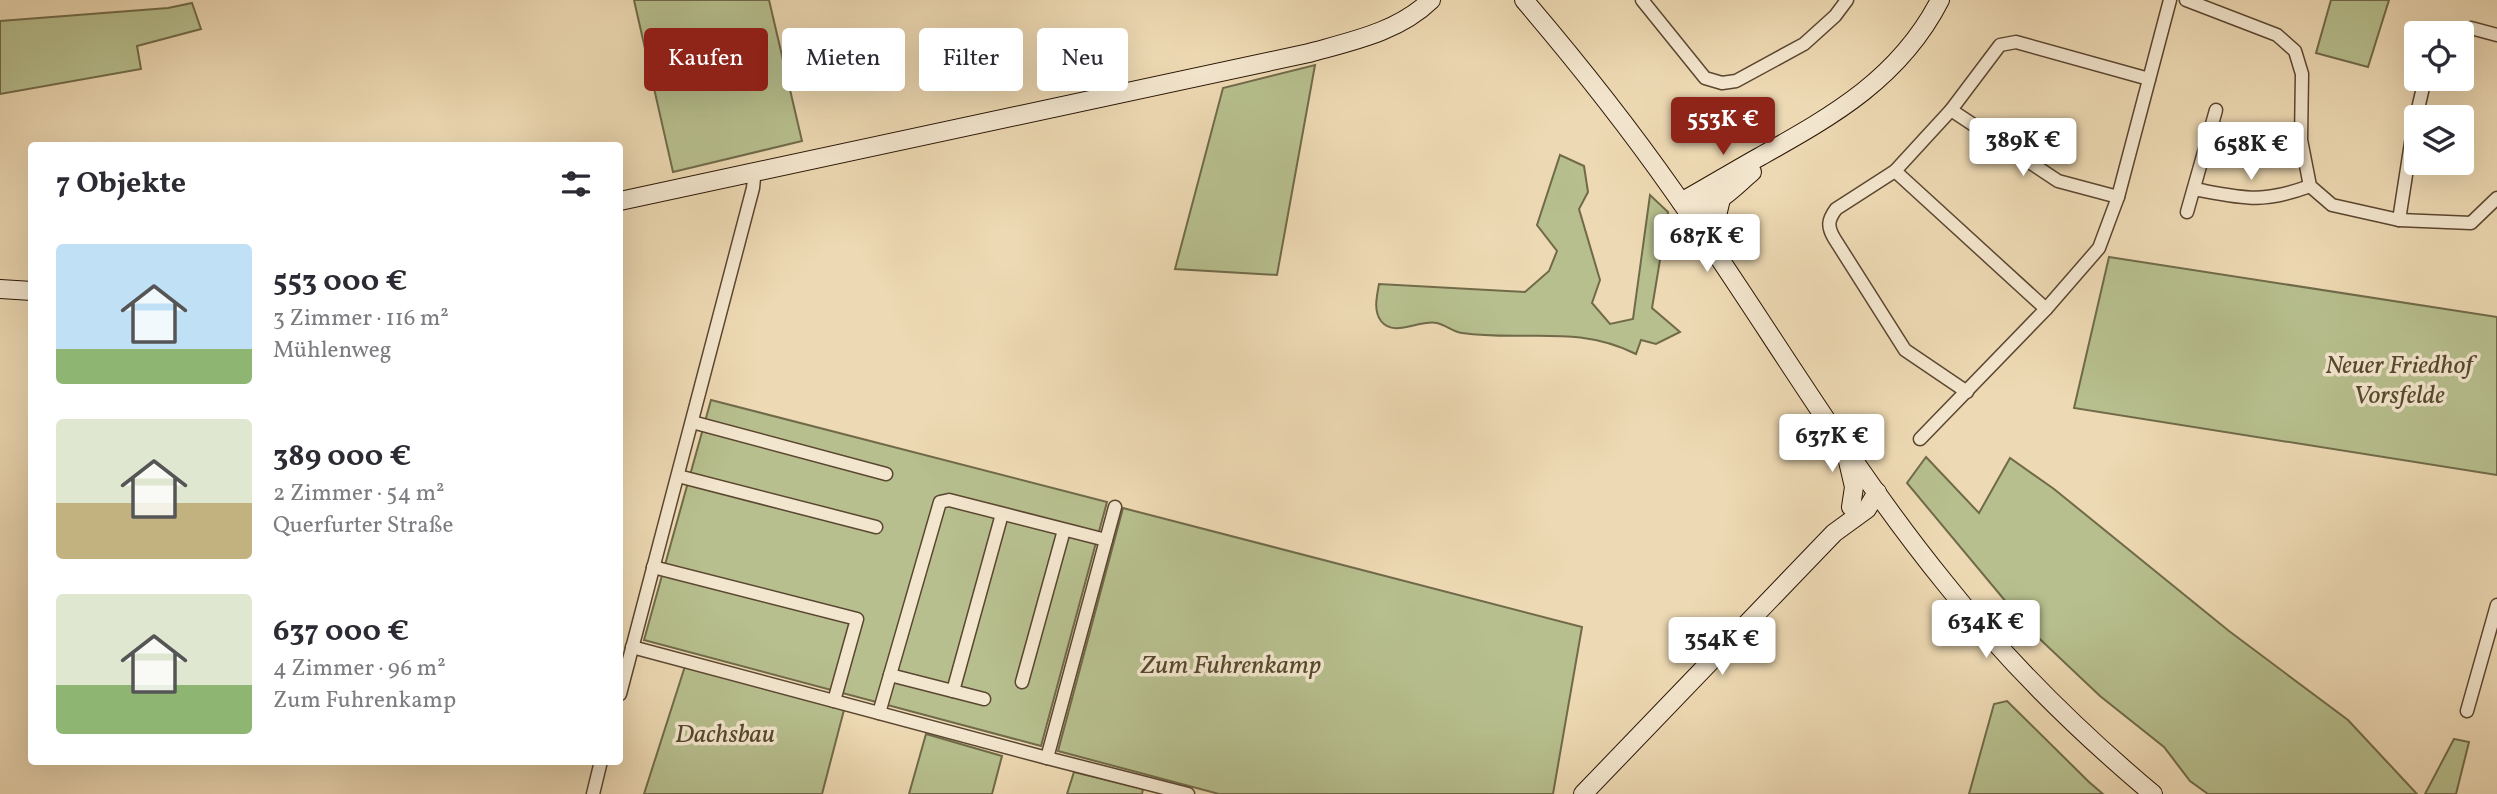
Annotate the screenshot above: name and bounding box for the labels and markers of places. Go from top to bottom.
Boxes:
pin: 553K € [1666,97,1780,157]
pin: 389K € [1966,118,2080,178]
pin: 658K € [2194,122,2308,182]
pin: 687K € [1650,215,1764,274]
pin: 637K € [1775,414,1889,474]
pin: 634K € [1929,600,2043,660]
pin: 354K € [1665,618,1779,677]

